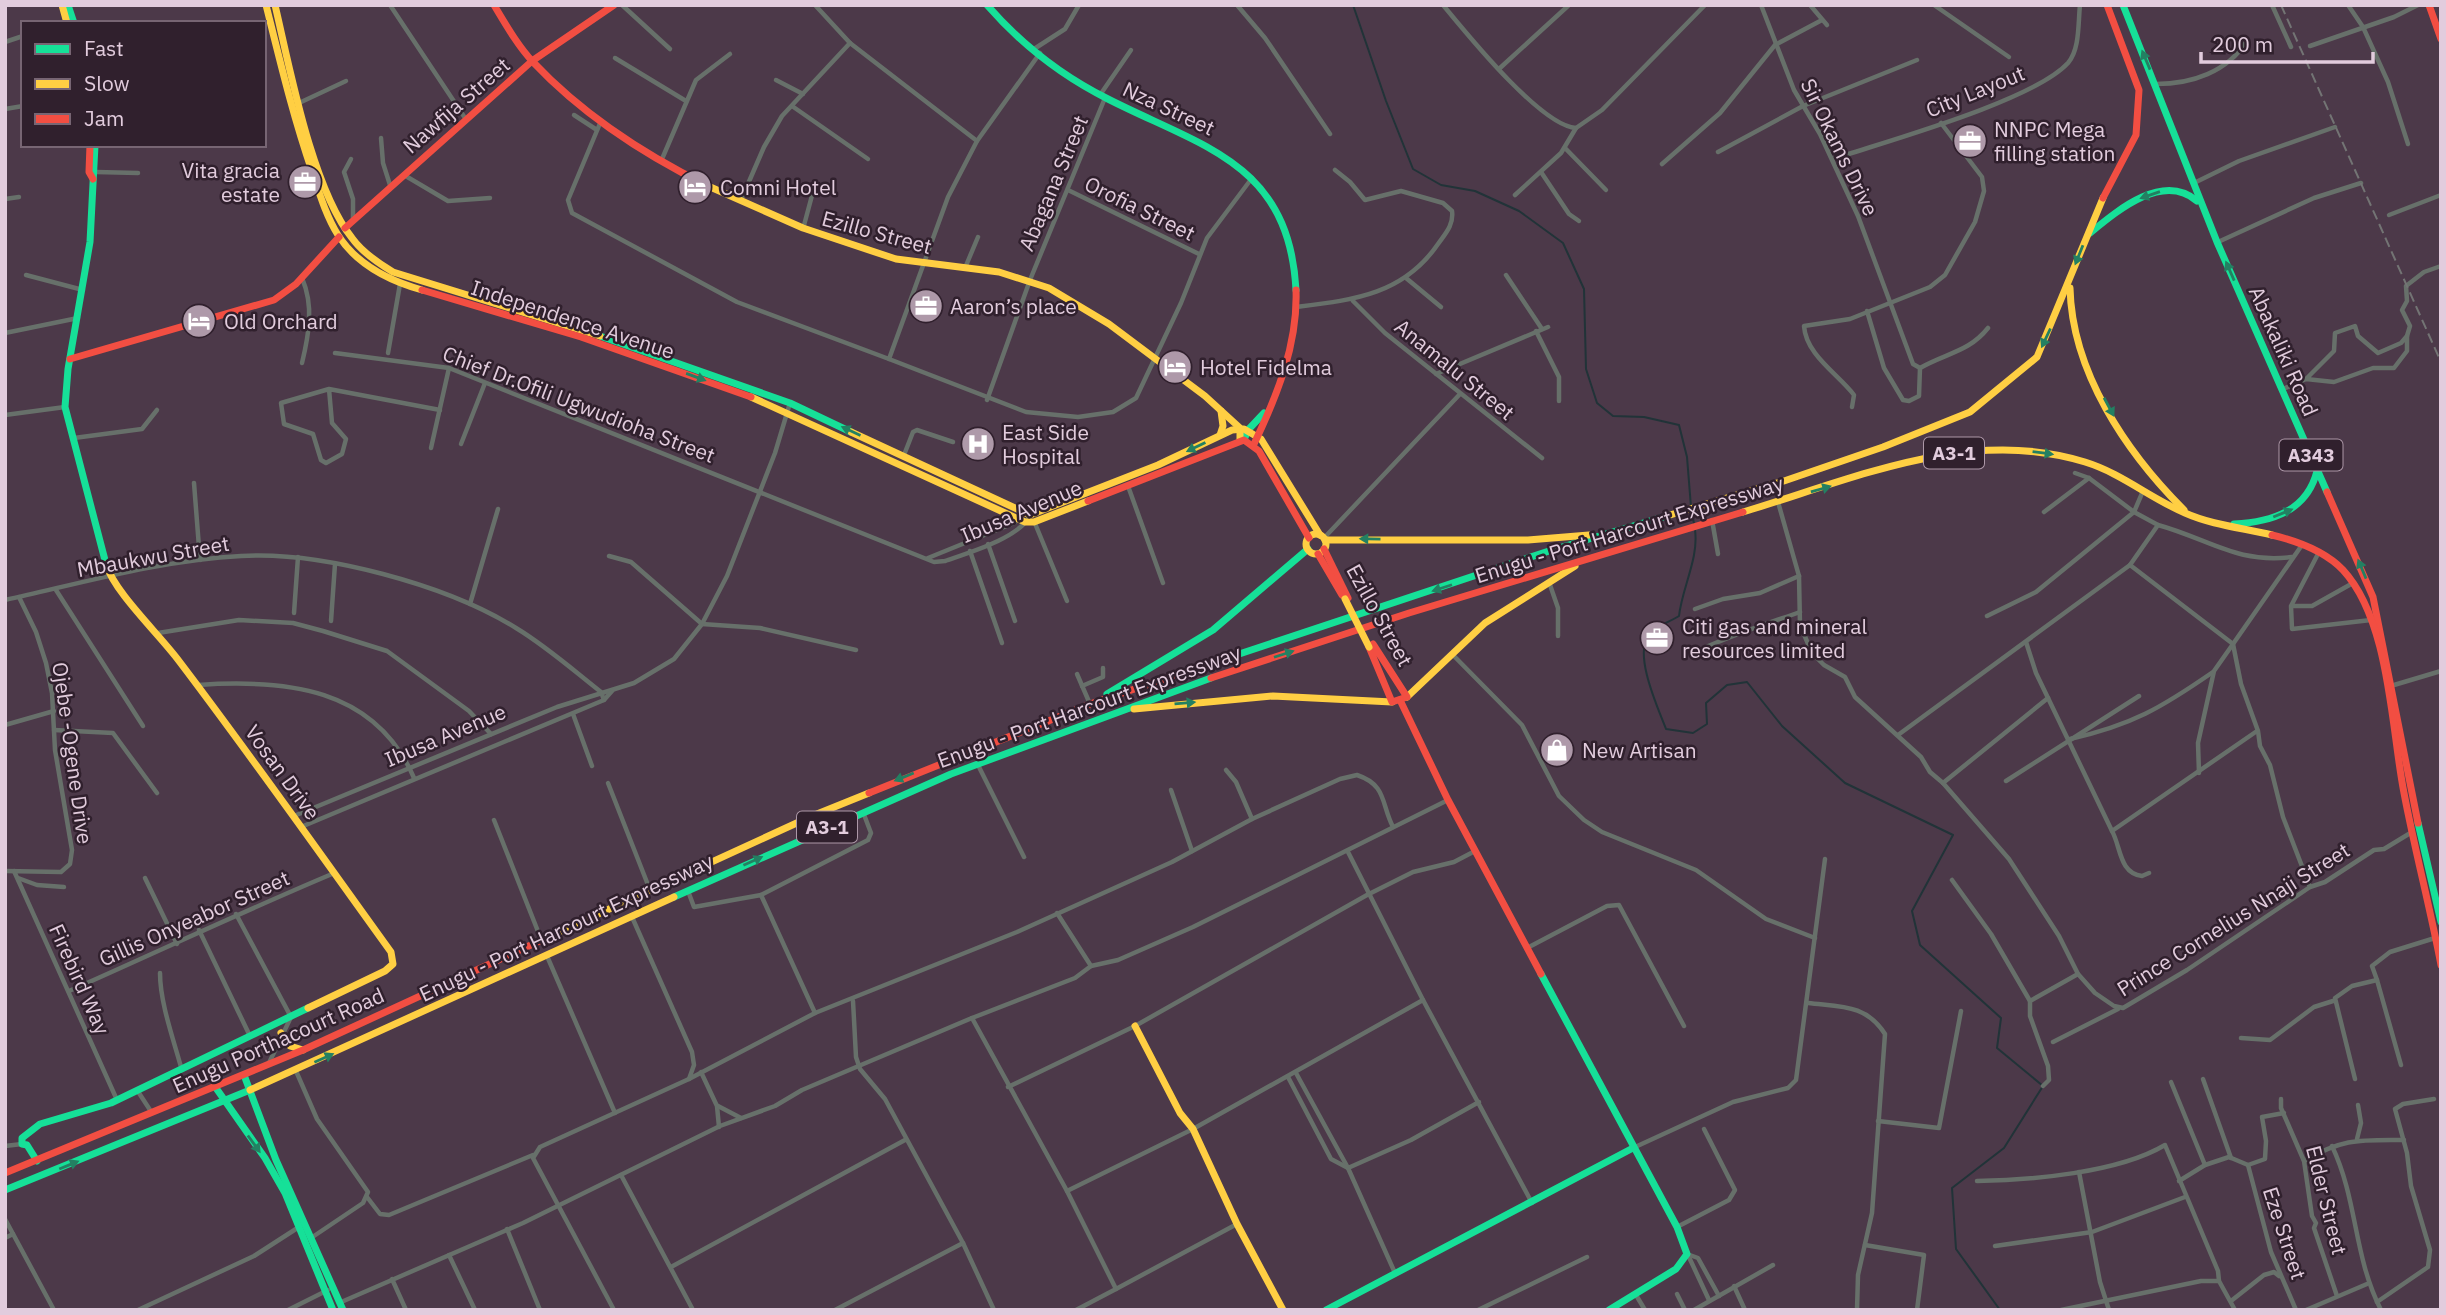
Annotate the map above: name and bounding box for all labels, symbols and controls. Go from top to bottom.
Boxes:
legend [21,21,266,147]
scale bar [2201,21,2372,65]
text: 200 m [2212,30,2273,58]
text: Fast [84,34,124,62]
one-way arrow [2140,50,2152,70]
street label: Nawfija Street [397,51,515,159]
street label: City Layout [1921,59,2029,123]
text: Slow [84,69,130,97]
street label: Sir Okams Drive [1795,74,1885,220]
street label: Nza Street [1119,75,1219,141]
text: Jam [84,104,124,132]
street label: Abagana Street [1012,111,1094,255]
place label: NNPC Mega filling station [1994,115,2115,167]
office icon: NNPC Mega filling station [1951,122,1989,160]
place label: Vita gracia estate [181,156,280,208]
office icon: Vita gracia estate [286,163,324,201]
hotel icon: Comni Hotel [676,168,714,206]
street label: Orofia Street [1080,169,1200,247]
place label: Comni Hotel [720,173,837,201]
one-way arrow [2140,190,2161,201]
street label: Ezillo Street [819,204,935,260]
one-way arrow [2074,244,2085,265]
one-way arrow [2224,261,2235,282]
street label: Independence Avenue [468,273,678,365]
street label: Abakaliki Road [2243,282,2325,420]
office icon: Aaron’s place [907,287,945,325]
place label: Aaron’s place [950,292,1077,320]
hotel icon: Old Orchard [180,302,218,340]
place label: Old Orchard [224,307,338,335]
street label: Anamalu Street [1389,312,1521,426]
one-way arrow [2041,328,2052,348]
street label: Chief Dr.Ofili Ugwudioha Street [439,339,719,469]
hotel icon: Hotel Fidelma [1156,348,1194,386]
place label: Hotel Fidelma [1200,353,1332,381]
one-way arrow [685,372,706,383]
one-way arrow [2103,397,2115,417]
place label: East Side Hospital [1002,418,1089,470]
one-way arrow [841,425,861,437]
hospital icon: East Side Hospital [959,425,997,463]
road number: A3-1 [1924,437,1984,468]
road number: A343 [2280,440,2342,470]
one-way arrow [1186,441,1206,452]
one-way arrow [2032,447,2054,458]
street label: Enugu - Port Harcourt Expressway [1471,468,1787,589]
street label: Ibusa Avenue [956,473,1086,549]
one-way arrow [1811,483,1832,493]
one-way arrow [2272,508,2293,519]
street label: Mbaukwu Street [75,529,231,583]
one-way arrow [1359,533,1381,545]
one-way arrow [2356,558,2367,579]
street label: Ezillo Street [1340,559,1420,671]
one-way arrow [1431,583,1452,594]
place label: Citi gas and mineral resources limited [1682,612,1867,664]
office icon: Citi gas and mineral resources limited [1638,619,1676,657]
street label: Enugu - Port Harcourt Expressway [933,638,1245,774]
one-way arrow [1274,648,1295,659]
street label: Ojebe -Ogene Drive [46,660,100,846]
street label: Ibusa Avenue [380,697,510,773]
one-way arrow [1174,697,1196,708]
street label: Vosan Drive [239,719,327,825]
shop icon: New Artisan [1538,731,1576,769]
place label: New Artisan [1582,736,1697,764]
one-way arrow [893,771,914,782]
road number: A3-1 [797,812,857,842]
street label: Prince Cornelius Nnaji Street [2111,836,2355,1002]
street label: Enugu - Port Harcourt Expressway [414,846,718,1008]
one-way arrow [743,855,763,867]
street label: Gillis Onyeabor Street [94,863,294,973]
street label: Firebird Way [43,919,117,1039]
street label: Enugu Porthacourt Road [168,981,388,1099]
one-way arrow [314,1052,334,1064]
one-way arrow [247,1135,261,1153]
street label: Elder Street [2300,1142,2354,1258]
one-way arrow [59,1160,80,1171]
street label: Eze Street [2257,1183,2313,1283]

